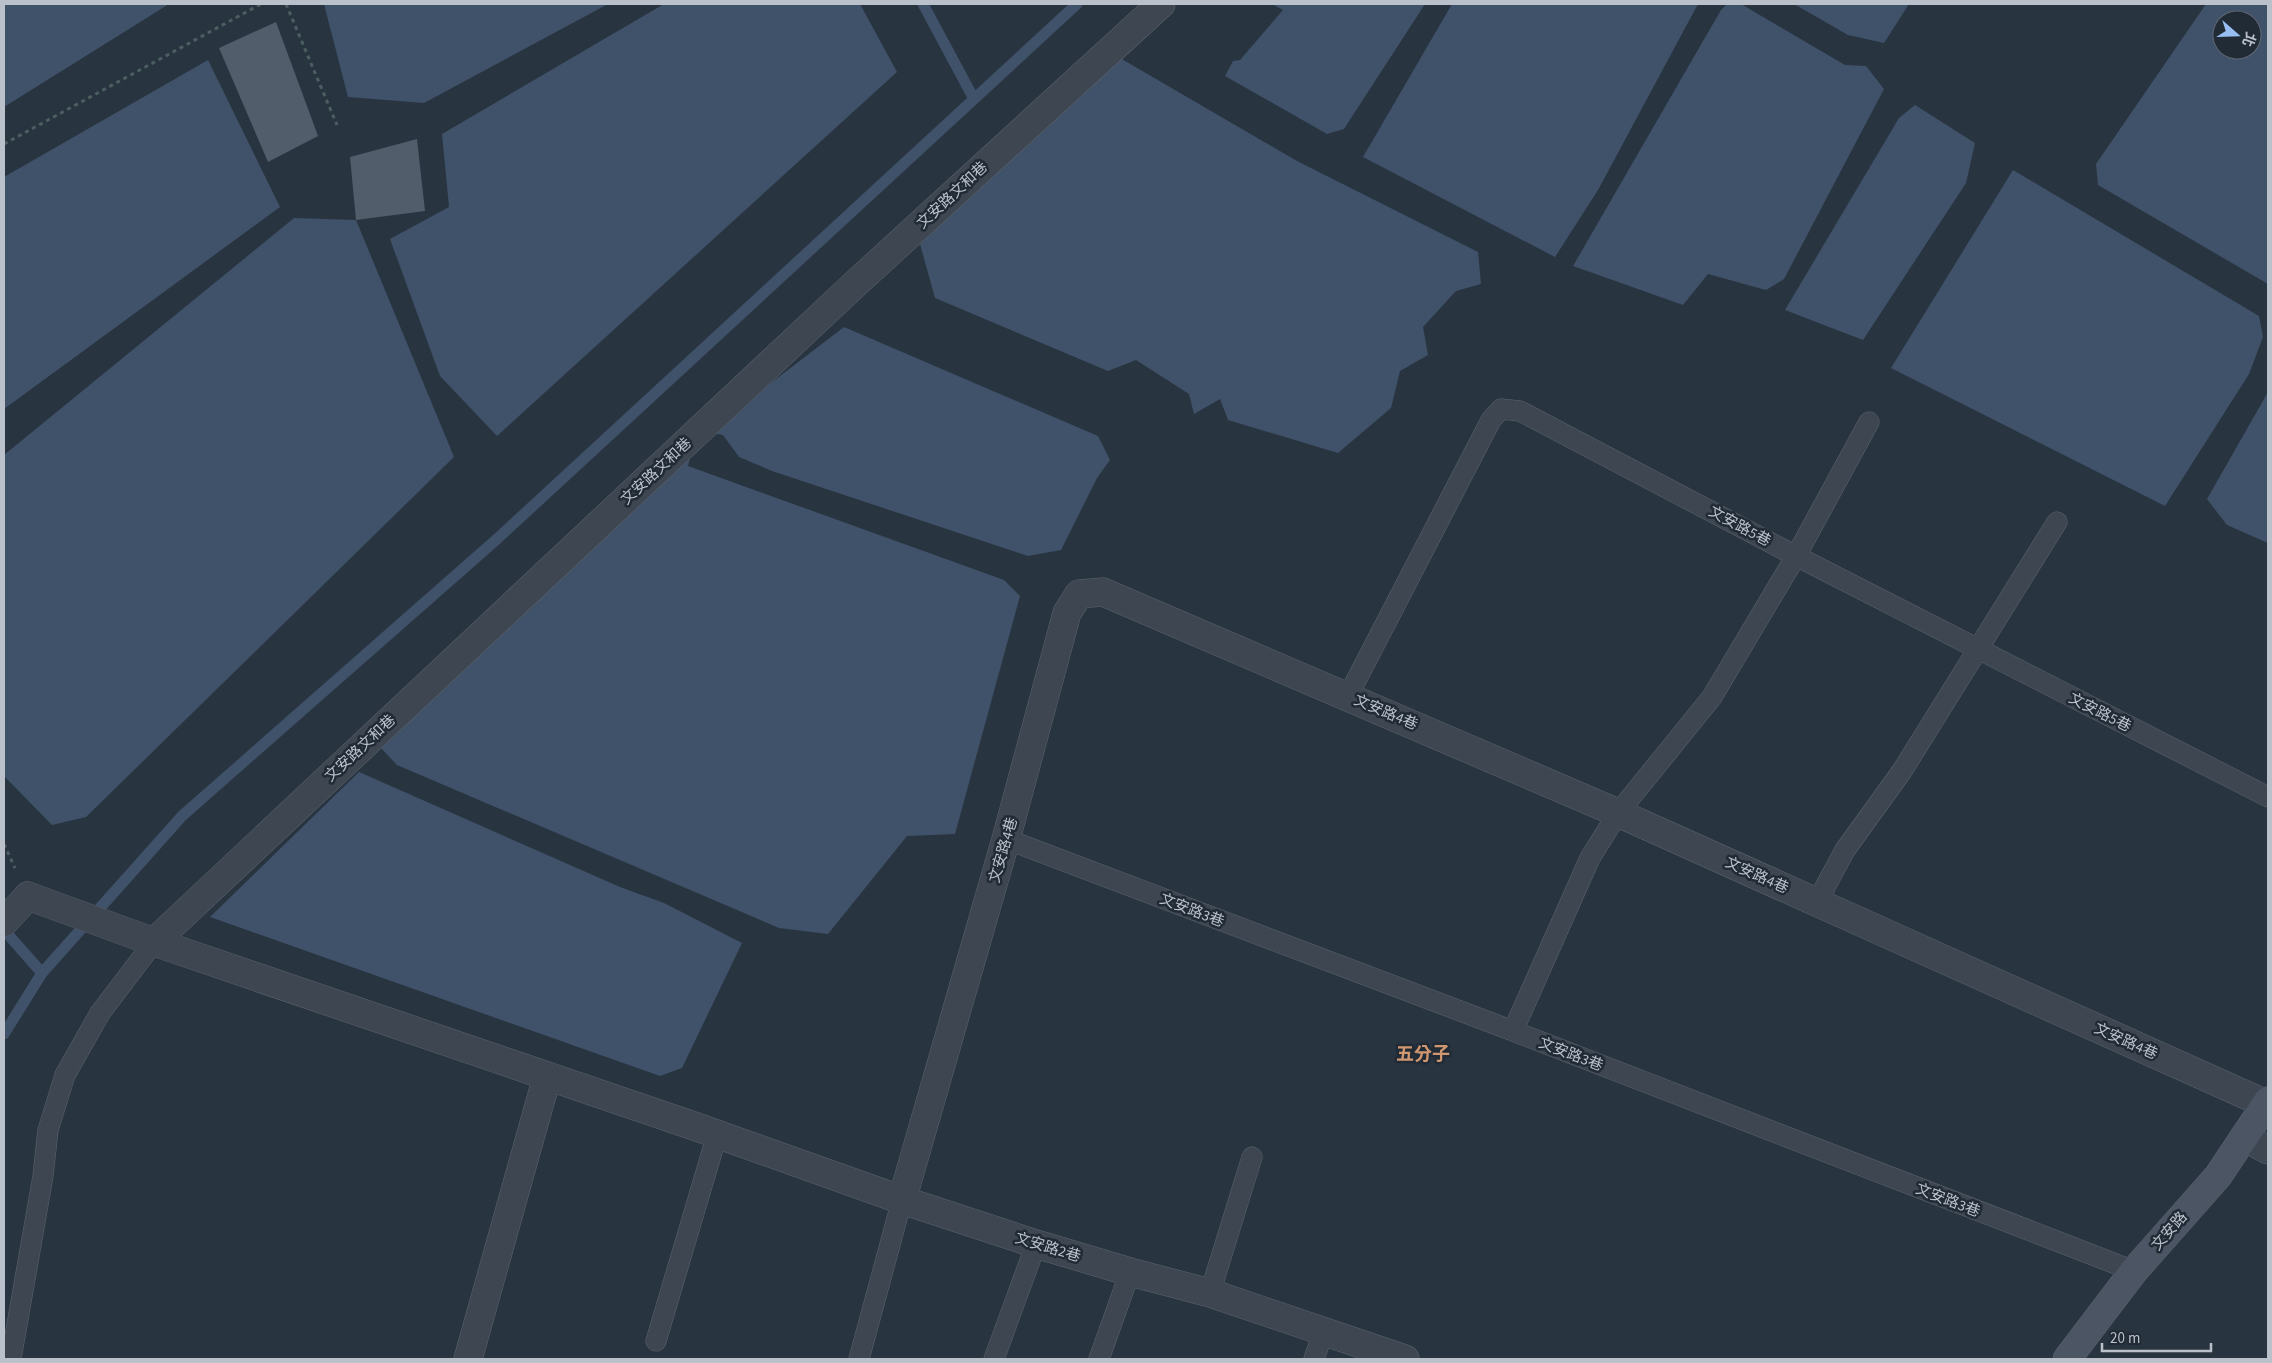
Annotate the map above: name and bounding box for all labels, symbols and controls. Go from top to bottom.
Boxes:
north arrow [2212,10,2262,60]
text: 北 [2236,29,2260,49]
street label: 文安路文和巷 [912,157,992,234]
street label: 文安路文和巷 [616,433,696,510]
street label: 文安路5巷 [1705,501,1774,552]
street label: 文安路5巷 [2065,688,2135,737]
street label: 文安路4巷 [1351,690,1421,735]
street label: 文安路文和巷 [320,710,400,787]
street label: 文安路4巷 [984,815,1023,885]
street label: 文安路4巷 [1722,852,1792,899]
street label: 文安路3巷 [1157,889,1227,932]
street label: 文安路4巷 [2091,1018,2161,1065]
street label: 文安路3巷 [1536,1033,1606,1076]
district label: 五分子 [1396,1042,1450,1067]
street label: 文安路3巷 [1913,1179,1983,1222]
street label: 文安路 [2147,1207,2192,1255]
street label: 文安路2巷 [1013,1228,1083,1267]
scale bar [2102,1320,2211,1352]
text: 20 m [2110,1328,2140,1349]

